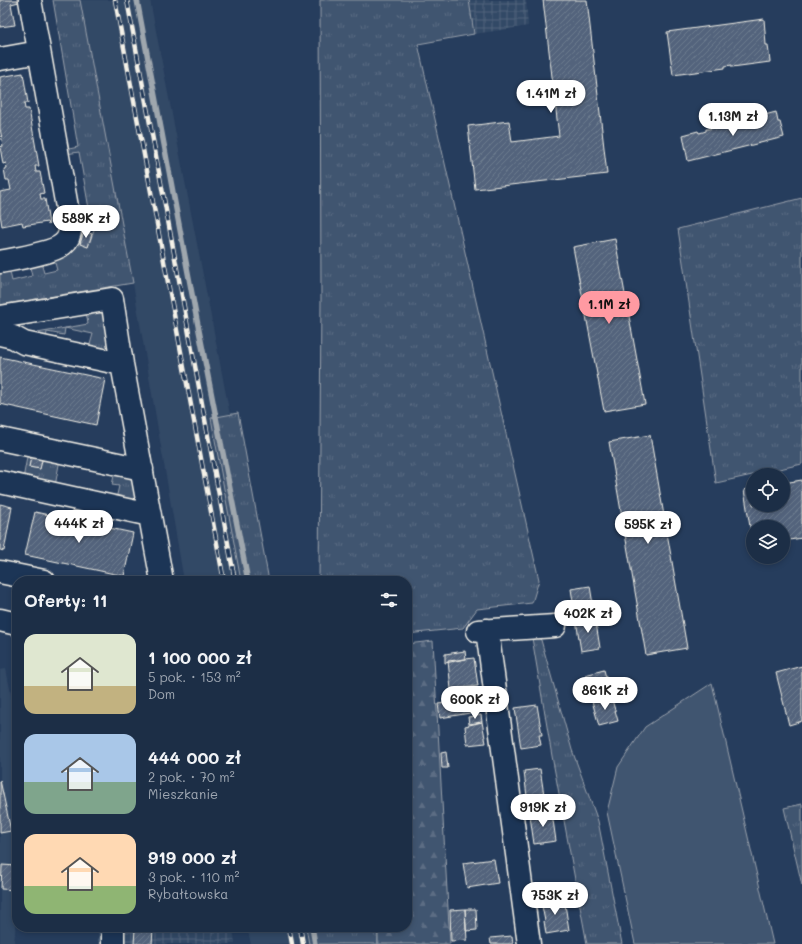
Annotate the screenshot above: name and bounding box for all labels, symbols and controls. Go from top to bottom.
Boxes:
pin: 1.41M zł [510,80,592,114]
text: 1.41M zł [526,84,576,101]
pin: 1.13M zł [692,103,774,137]
text: 1.13M zł [708,107,758,124]
pin: 589K zł [49,205,123,239]
text: 589K zł [62,209,110,226]
pin: 1.1M zł [572,291,646,325]
text: 1.1M zł [588,295,630,312]
map controls [746,468,790,564]
button: locate [746,468,790,512]
pin: 444K zł [42,510,116,544]
pin: 595K zł [611,511,685,545]
text: 444K zł [54,514,104,531]
text: 595K zł [624,515,672,532]
button: layers [746,520,790,564]
text: Oferty: 11 [24,589,107,611]
icon: filters [378,589,400,611]
pin: 402K zł [551,600,625,634]
text: 402K zł [563,604,613,621]
text: 1 100 000 zł [148,646,252,668]
icon: home [56,650,104,698]
text: 5 pok. · 153 m² [148,668,241,685]
pin: 861K zł [568,677,642,711]
text: 861K zł [582,681,628,698]
text: Dom [148,685,175,702]
pin: 600K zł [438,686,512,720]
text: 600K zł [450,690,500,707]
text: 444 000 zł [148,746,241,768]
icon: home [56,750,104,798]
text: 2 pok. · 70 m² [148,768,235,785]
text: Mieszkanie [148,785,218,802]
pin: 919K zł [506,794,580,828]
text: 919K zł [520,798,566,815]
text: 919 000 zł [148,846,237,868]
icon: home [56,850,104,898]
text: 3 pok. · 110 m² [148,868,239,885]
pin: 753K zł [518,882,592,916]
text: Rybałtowska [148,885,228,902]
text: 753K zł [531,886,579,903]

